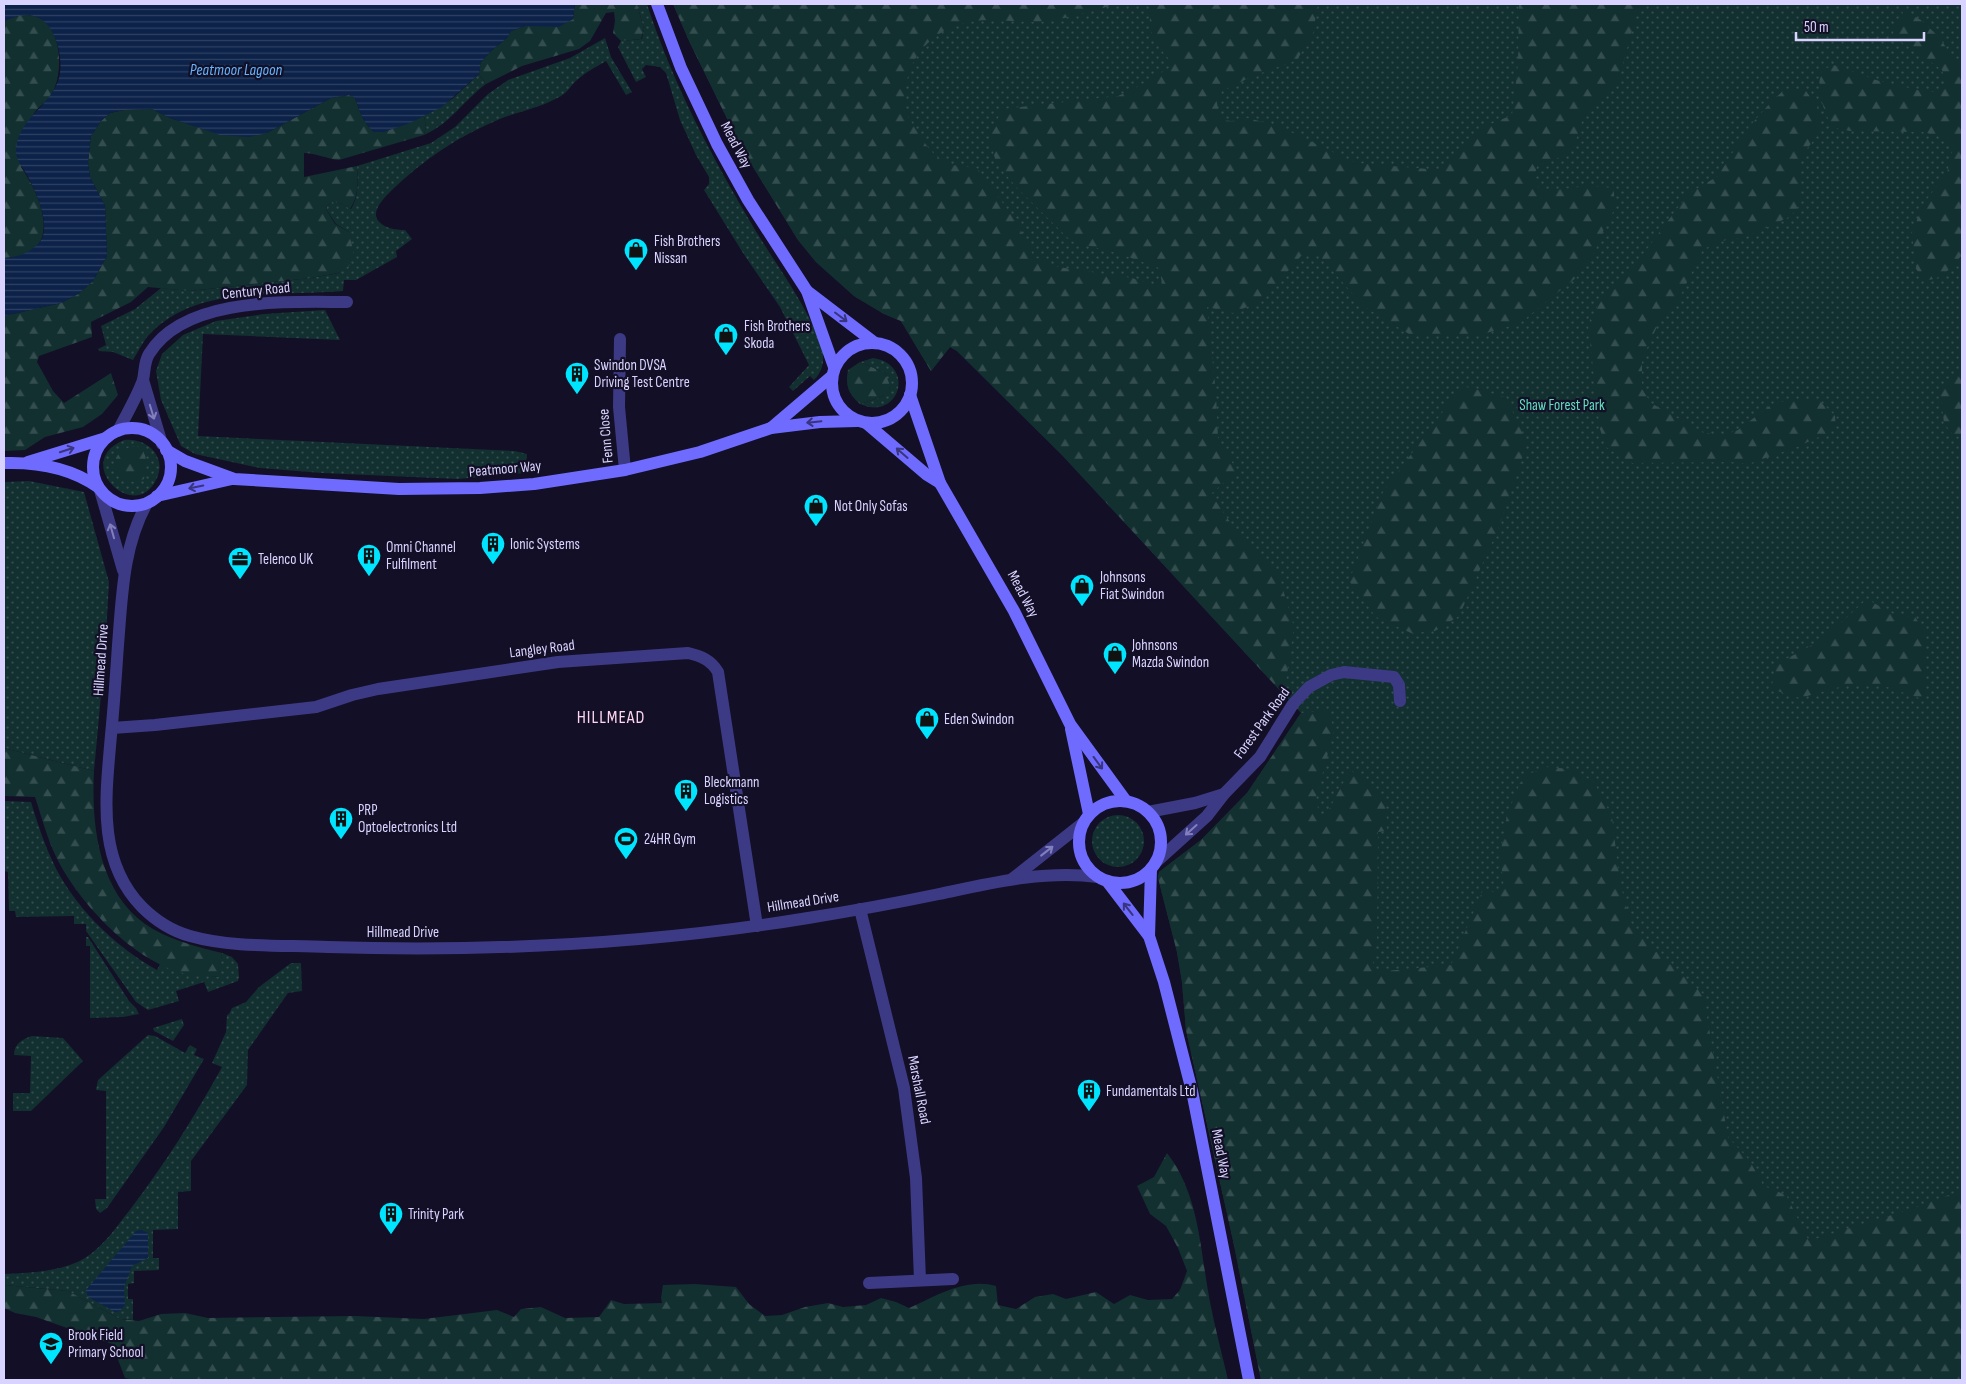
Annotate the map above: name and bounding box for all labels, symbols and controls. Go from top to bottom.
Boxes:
scale bar [1796,10,1924,42]
text: 50 m [1804,18,1829,37]
water label: Peatmoor Lagoon [190,61,283,80]
street label: Mead Way [716,118,756,172]
place label: Fish Brothers Nissan [654,232,720,268]
shop icon: Fish Brothers Nissan [623,237,649,271]
street label: Century Road [221,278,291,304]
one-way arrow [834,312,848,322]
place label: Fish Brothers Skoda [744,317,810,353]
shop icon: Fish Brothers Skoda [713,322,739,356]
place label: Swindon DVSA Driving Test Centre [594,356,690,392]
building icon: Swindon DVSA Driving Test Centre [564,361,590,395]
park label: Shaw Forest Park [1519,396,1605,415]
one-way arrow [148,404,158,420]
street label: Fenn Close [594,408,618,464]
one-way arrow [806,418,822,427]
one-way arrow [59,444,75,454]
one-way arrow [896,448,909,459]
street label: Peatmoor Way [468,456,542,482]
one-way arrow [188,483,204,492]
shop icon: Not Only Sofas [803,493,829,527]
place label: Not Only Sofas [834,497,908,516]
one-way arrow [107,524,117,540]
building icon: Ionic Systems [480,531,506,565]
place label: Ionic Systems [510,535,580,554]
place label: Omni Channel Fulfilment [386,538,456,574]
building icon: Omni Channel Fulfilment [356,543,382,577]
office icon: Telenco UK [227,546,253,580]
place label: Telenco UK [258,550,313,569]
street label: Mead Way [1003,567,1043,621]
place label: Johnsons Fiat Swindon [1099,568,1164,604]
shop icon: Johnsons Fiat Swindon [1069,573,1095,607]
street label: Hillmead Drive [89,623,113,697]
street label: Langley Road [508,636,576,662]
place label: Johnsons Mazda Swindon [1131,636,1209,672]
shop icon: Johnsons Mazda Swindon [1102,641,1128,675]
street label: Forest Park Road [1230,684,1294,762]
shop icon: Eden Swindon [914,706,940,740]
district label: HILLMEAD [577,707,645,728]
place label: Eden Swindon [944,710,1014,729]
one-way arrow [1093,756,1103,770]
place label: Bleckmann Logistics [704,773,759,809]
building icon: Bleckmann Logistics [673,778,699,812]
place label: PRP Optoelectronics Ltd [358,801,457,837]
building icon: PRP Optoelectronics Ltd [328,806,354,840]
one-way arrow [1185,824,1198,836]
sports icon: 24HR Gym [613,826,639,860]
place label: 24HR Gym [644,830,696,849]
one-way arrow [1041,846,1054,857]
street label: Hillmead Drive [766,887,840,917]
one-way arrow [1123,902,1134,915]
street label: Hillmead Drive [367,923,439,942]
street label: Marshall Road [903,1054,935,1126]
building icon: Fundamentals Ltd [1076,1078,1102,1112]
place label: Fundamentals Ltd [1106,1082,1195,1101]
street label: Mead Way [1207,1128,1235,1181]
building icon: Trinity Park [378,1201,404,1235]
place label: Trinity Park [408,1205,464,1224]
place label: Brook Field Primary School [68,1326,144,1362]
school or university icon: Brook Field Primary School [38,1331,64,1365]

